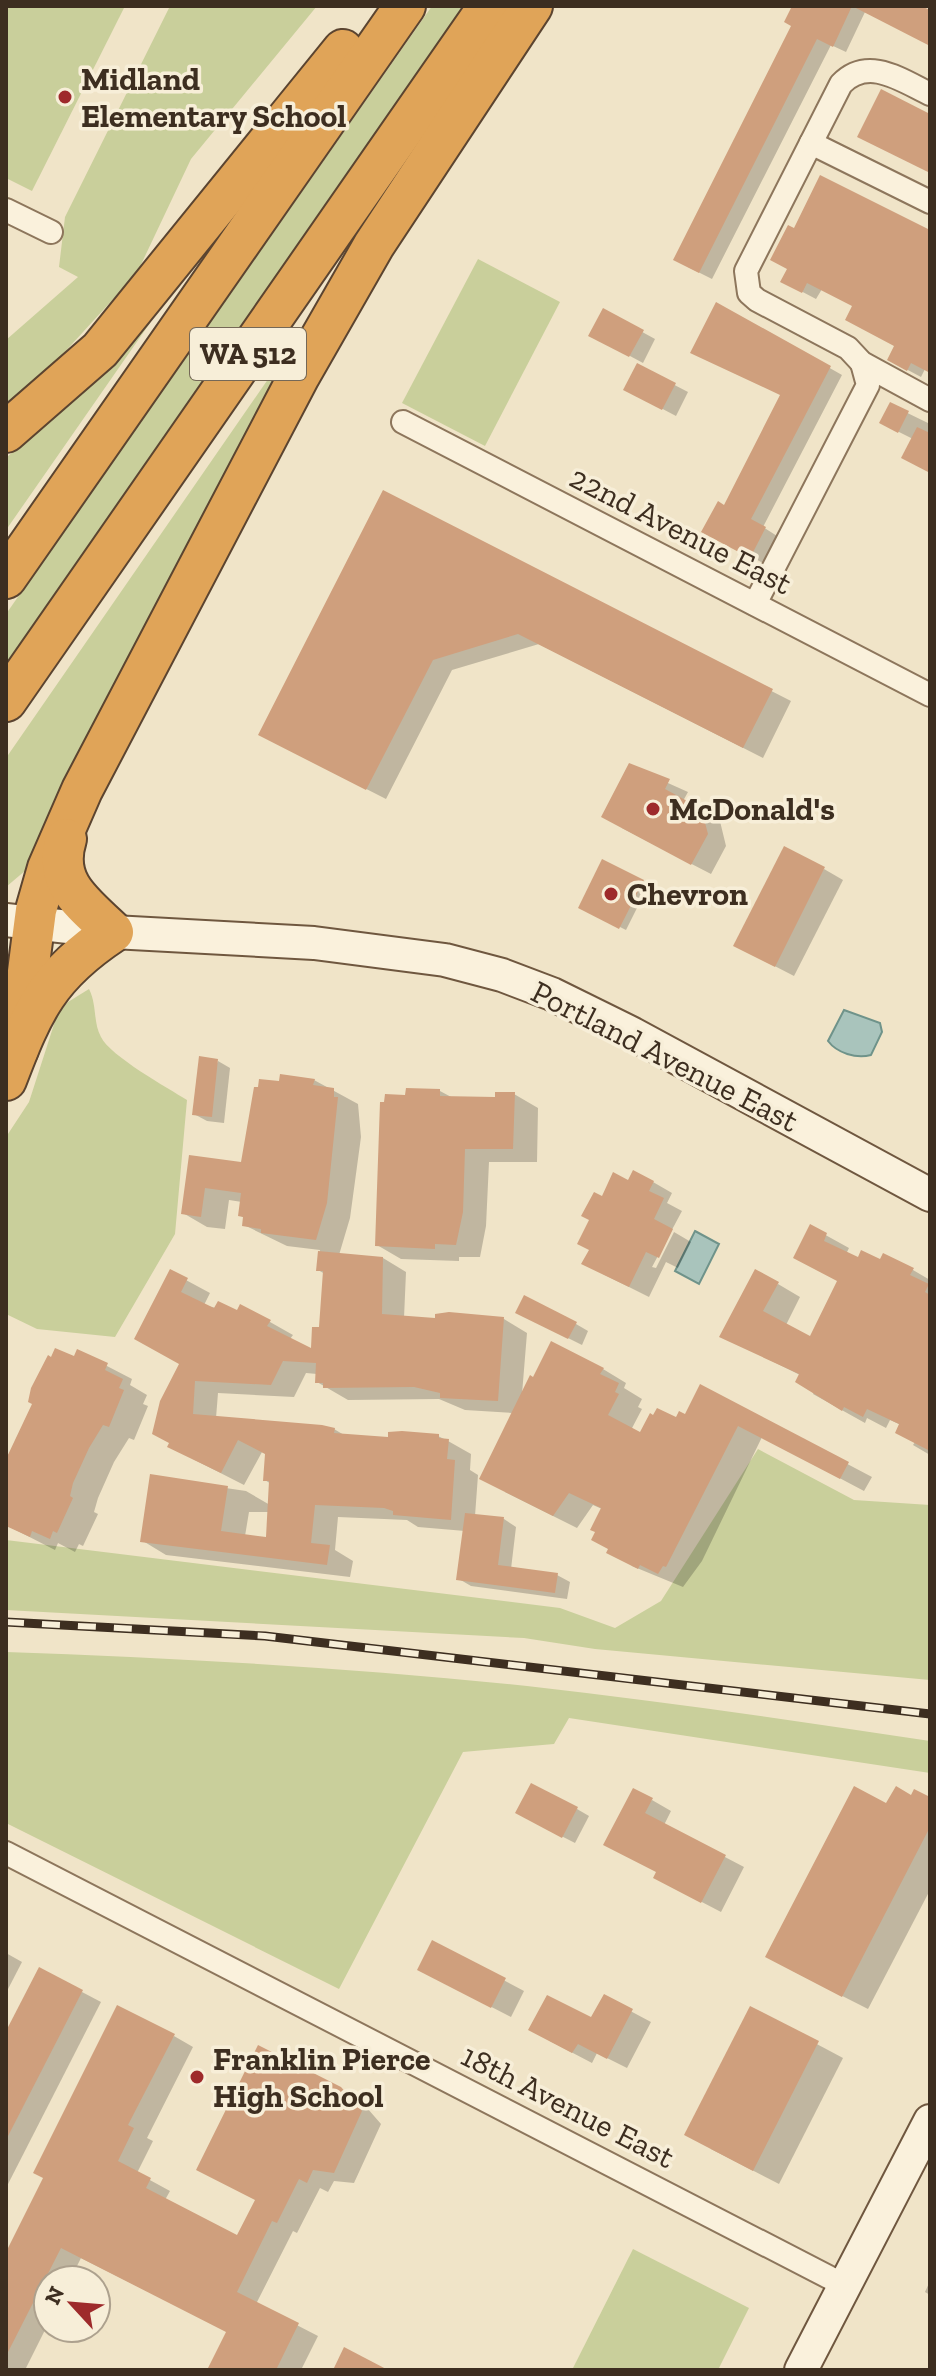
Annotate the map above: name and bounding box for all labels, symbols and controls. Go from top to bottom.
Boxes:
place label: Midland Elementary School [81,60,346,135]
marker: Midland Elementary School [56,88,74,106]
road number: WA 512 [190,328,306,380]
street label: 22nd Avenue East [564,458,798,602]
place label: McDonald's [669,790,835,828]
marker: McDonald's [644,800,662,818]
place label: Chevron [627,875,748,913]
marker: Chevron [602,885,620,903]
street label: Portland Avenue East [525,972,805,1140]
street label: 18th Avenue East [455,2036,681,2176]
place label: Franklin Pierce High School [213,2040,431,2115]
marker: Franklin Pierce High School [188,2068,206,2086]
north arrow [32,2264,112,2344]
text: N [39,2282,70,2309]

